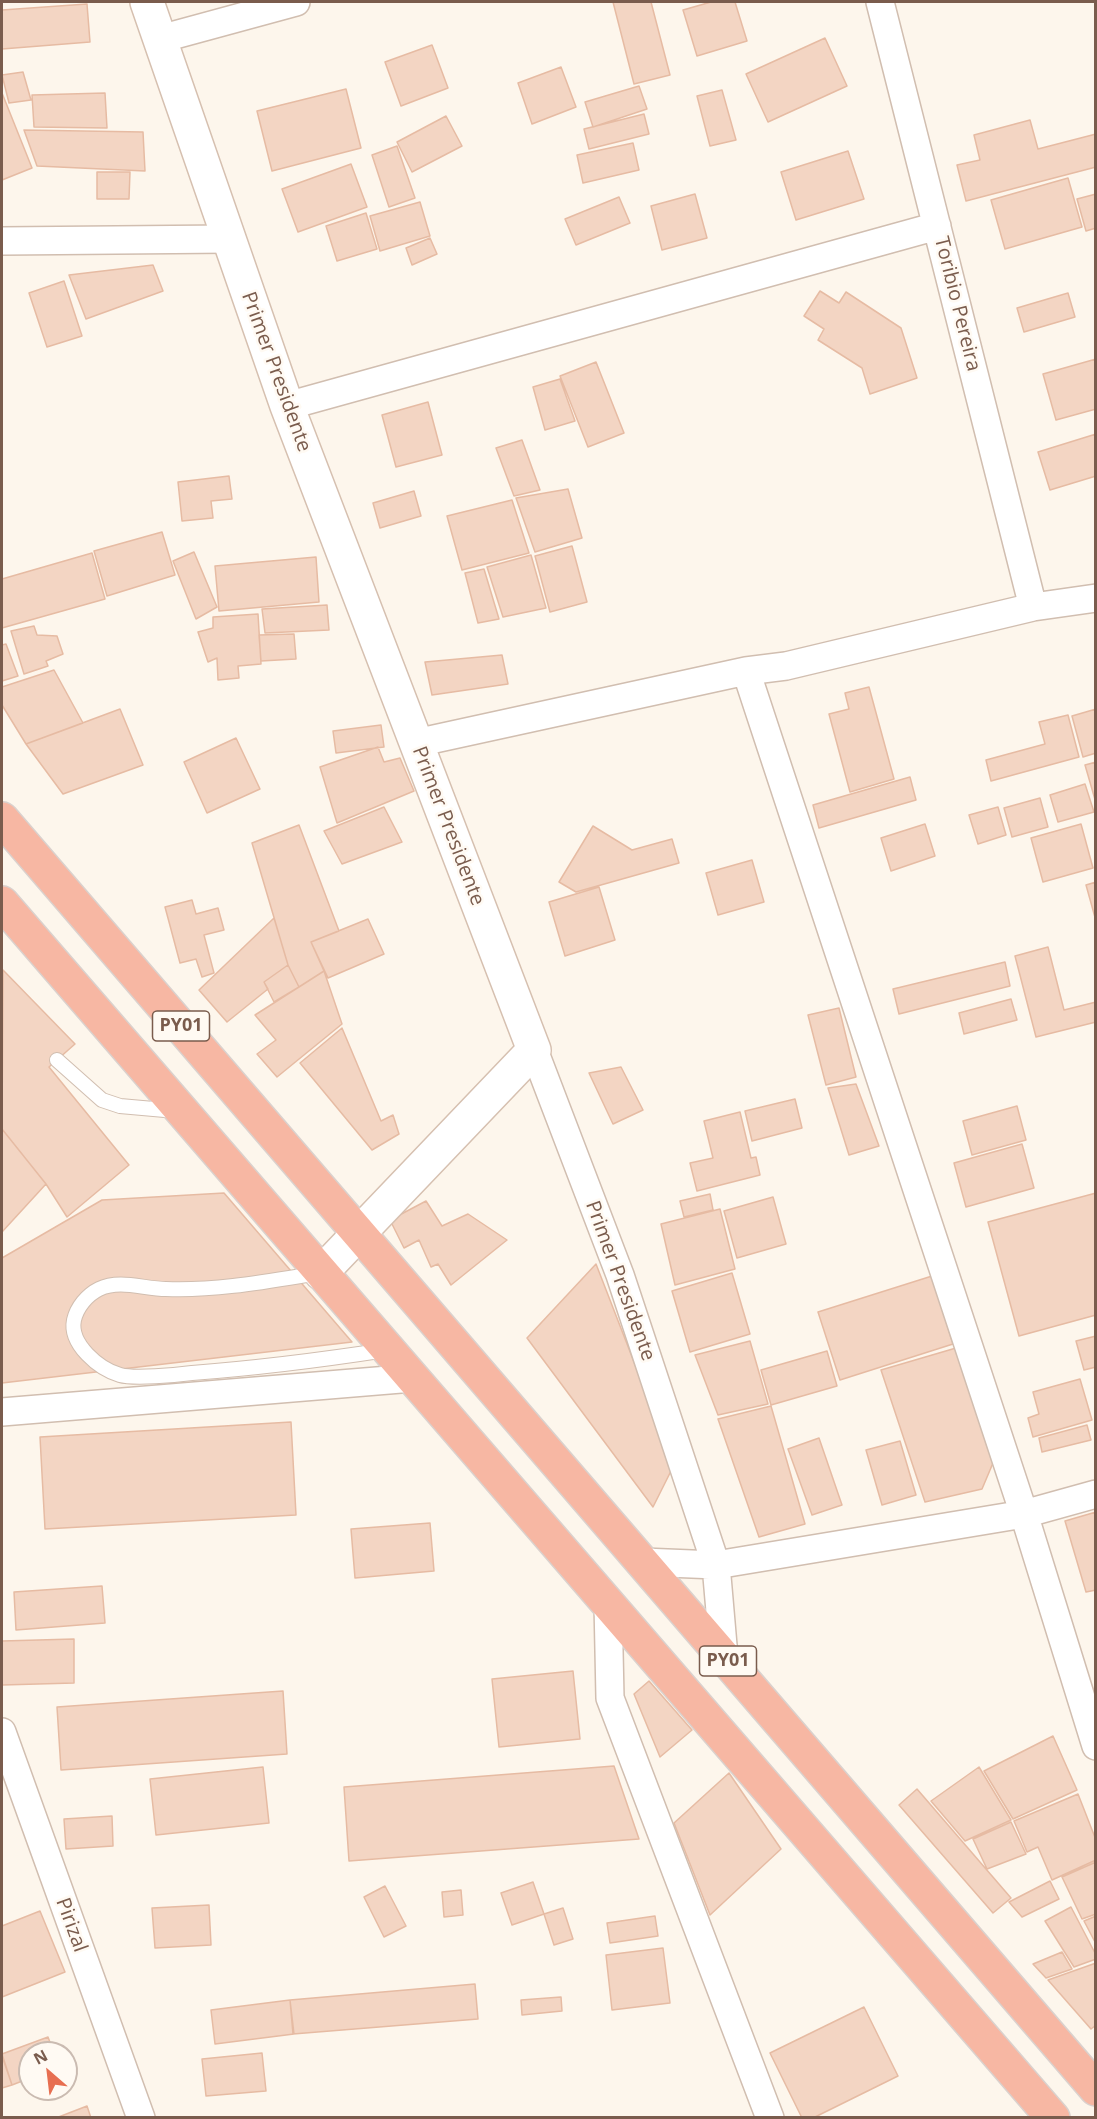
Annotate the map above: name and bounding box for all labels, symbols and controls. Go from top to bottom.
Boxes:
street label: Toribio Pereira [929,234,985,374]
street label: Primer Presidente [236,289,316,455]
street label: Primer Presidente [407,743,489,909]
road number: PY01 [152,1011,210,1041]
street label: Primer Presidente [580,1198,660,1364]
road number: PY01 [700,1646,756,1676]
street label: Pirizal [50,1895,92,1955]
north arrow [18,2041,78,2101]
text: N [30,2044,51,2070]

